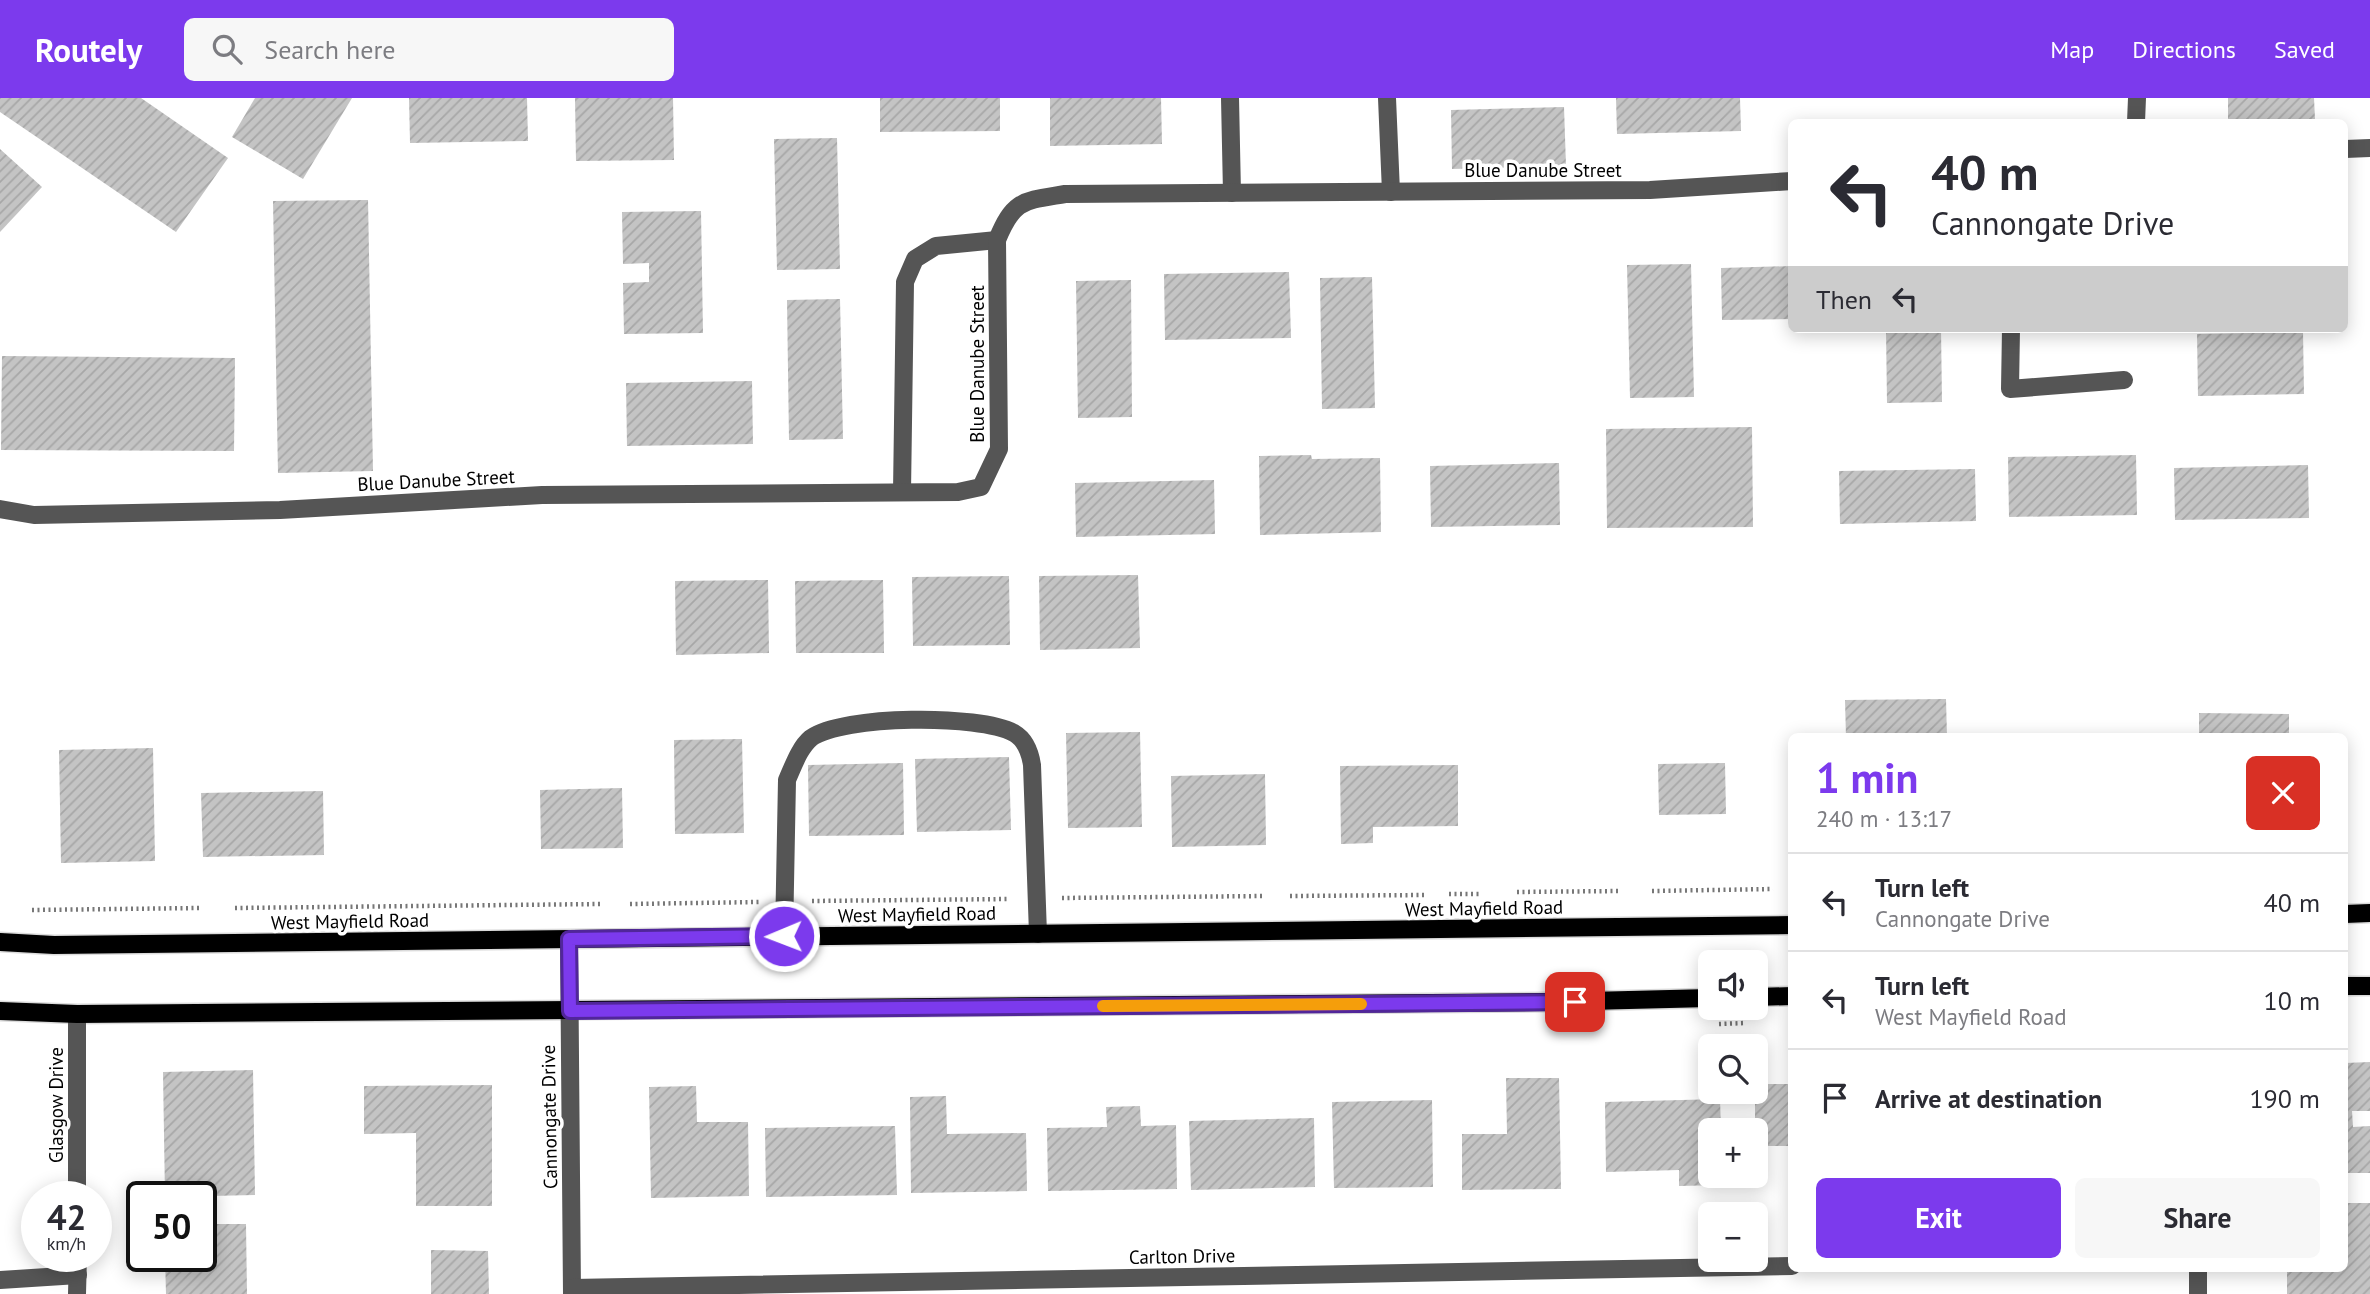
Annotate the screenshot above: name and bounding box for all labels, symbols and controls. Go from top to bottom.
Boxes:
search box [184,18,674,81]
text: Routely [35,28,142,71]
icon: search [208,30,246,68]
text: Search here [264,33,395,66]
text: Map [2050,34,2094,65]
text: Directions [2132,34,2236,65]
text: Saved [2274,34,2335,65]
text: 40 m [1931,140,2038,204]
icon: left [1816,147,1907,238]
street label: Blue Danube Street [1464,158,1622,182]
text: Cannongate Drive [1931,202,2174,244]
icon: left [1886,280,1924,318]
text: Then [1816,283,1872,316]
street label: Blue Danube Street [965,285,989,443]
street label: Blue Danube Street [357,464,516,496]
text: 1 min [1816,750,1918,805]
button: close [2246,756,2320,830]
text: 240 m · 13:17 [1816,804,1952,833]
text: Turn left [1875,871,1969,904]
icon: left [1816,883,1854,921]
text: 40 m [2264,886,2320,919]
street label: West Mayfield Road [1405,895,1563,921]
position arrow [747,899,821,973]
street label: West Mayfield Road [838,901,996,927]
text: Cannongate Drive [1875,904,2050,933]
street label: West Mayfield Road [271,908,429,934]
map controls [1698,950,1768,1272]
button: sound [1698,950,1768,1020]
text: Turn left [1875,969,1969,1002]
pin [1545,972,1605,1032]
icon: left [1816,981,1854,1019]
icon: arrive [1556,983,1594,1021]
text: 10 m [2264,984,2320,1017]
text: West Mayfield Road [1875,1002,2067,1031]
button: search [1698,1034,1768,1104]
street label: Cannongate Drive [536,1045,562,1189]
street label: Glasgow Drive [44,1047,68,1163]
icon: arrive [1816,1079,1854,1117]
text: Arrive at destination [1875,1082,2102,1115]
text: 190 m [2249,1082,2320,1115]
button: + [1698,1118,1768,1188]
button: Exit [1816,1178,2061,1258]
button: Share [2075,1178,2320,1258]
speed limit sign: 50 [126,1181,217,1272]
text: 42 [47,1194,86,1240]
button: − [1698,1202,1768,1272]
text: km/h [47,1232,86,1255]
street label: Carlton Drive [1129,1243,1235,1269]

